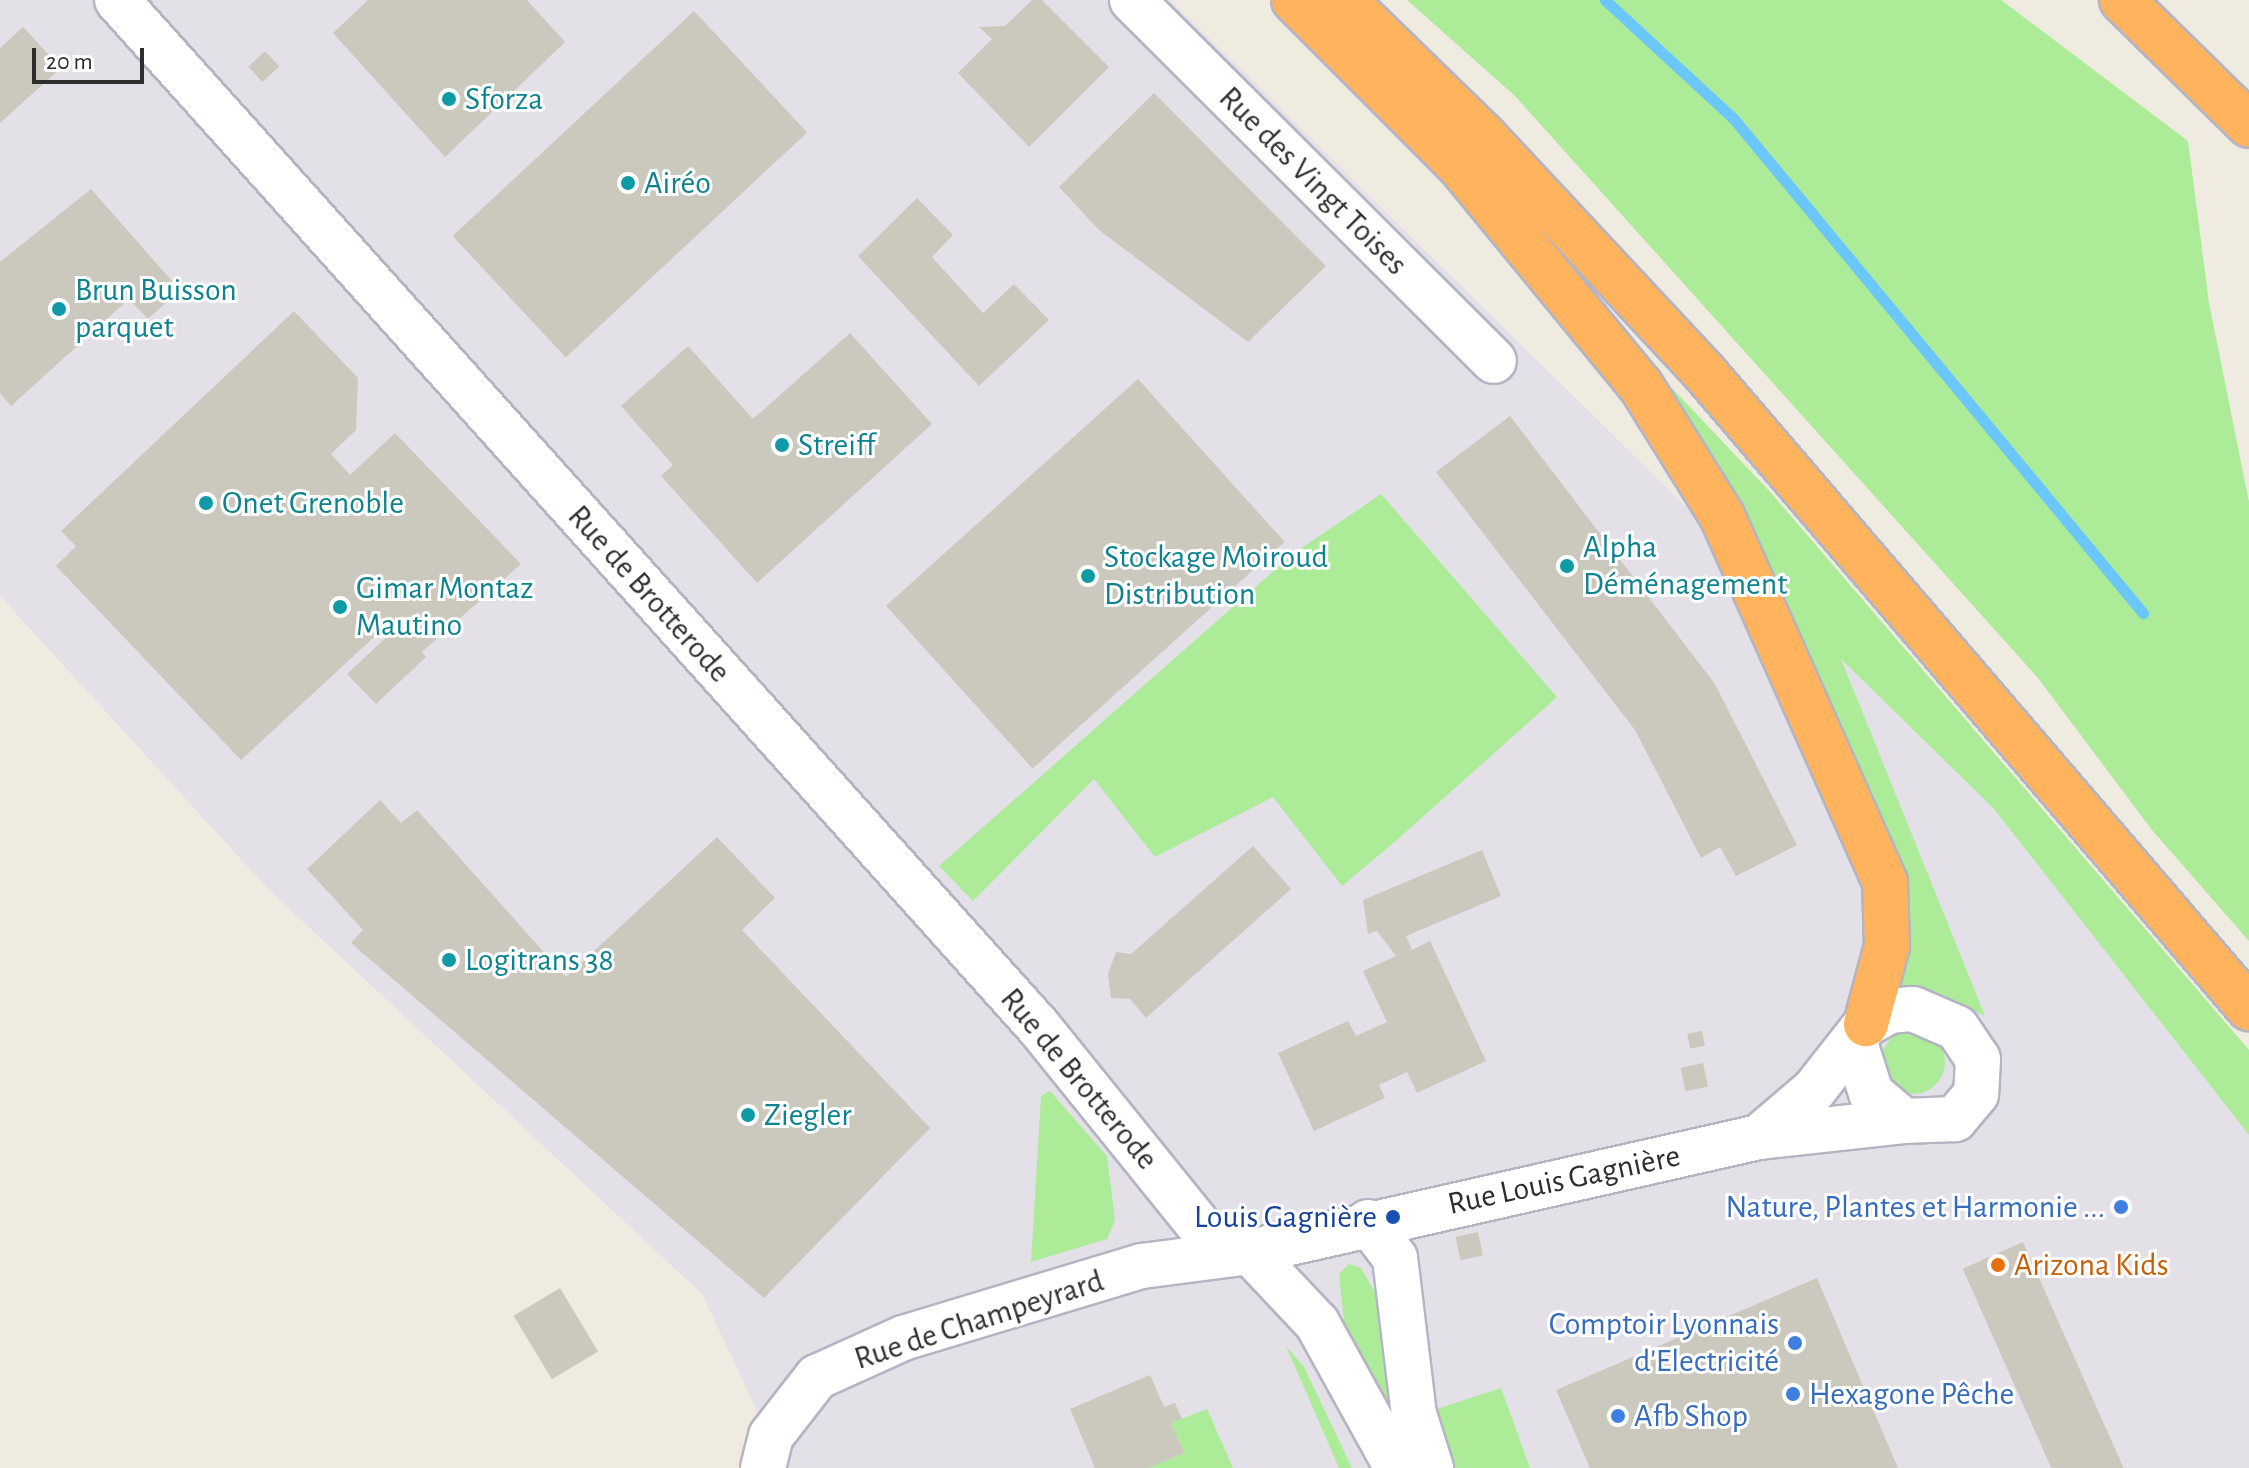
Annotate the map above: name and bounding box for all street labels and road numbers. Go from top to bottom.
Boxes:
street label: Rue des Vingt Toises [1211,79,1415,283]
street label: Rue de Brotterode [559,498,739,690]
street label: Rue de Brotterode [992,980,1166,1178]
street label: Rue Louis Gagnière [1444,1137,1684,1223]
street label: Rue de Champeyrard [850,1262,1108,1378]

